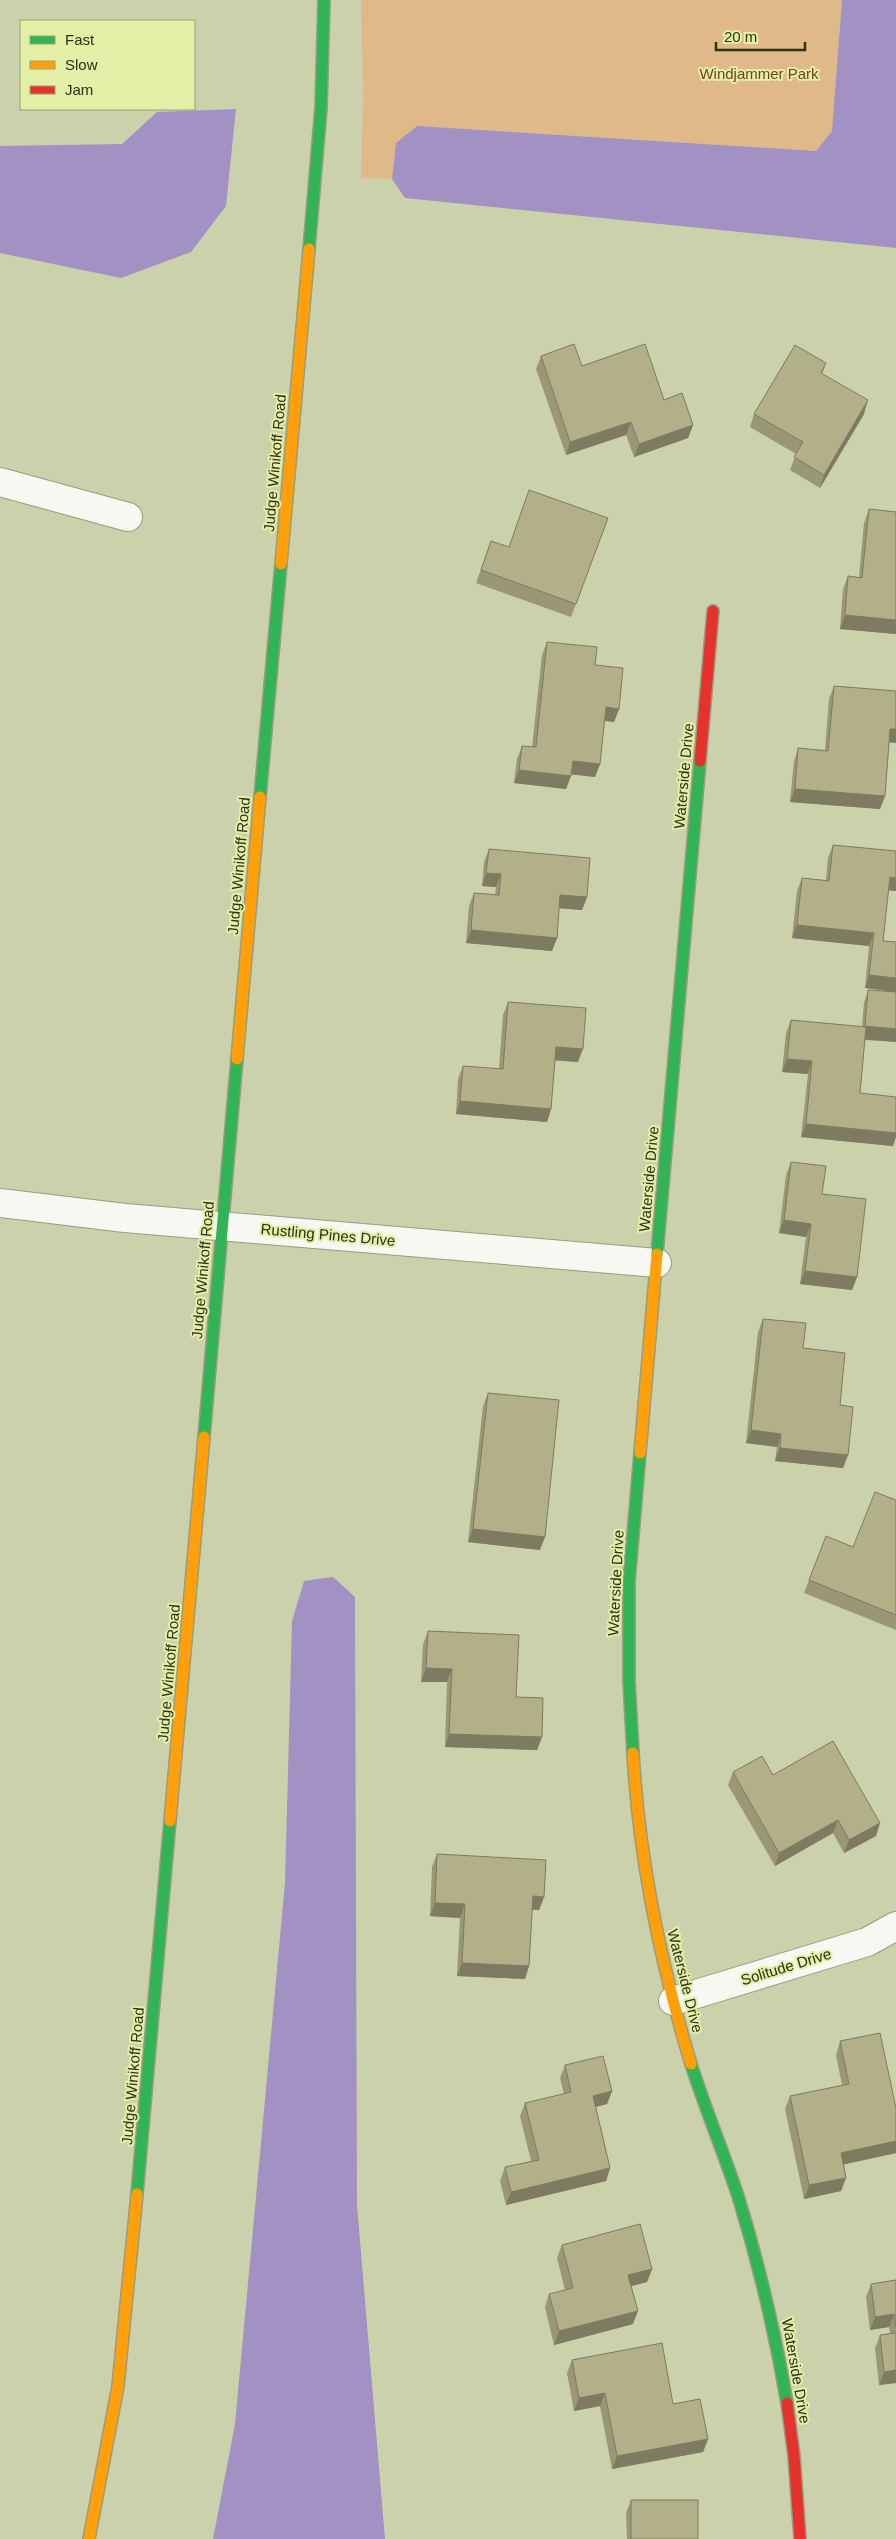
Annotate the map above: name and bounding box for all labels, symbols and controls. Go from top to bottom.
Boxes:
legend [20,20,195,110]
scale bar [716,20,805,52]
text: 20 m [724,28,757,45]
text: Fast [65,31,95,48]
text: Slow [65,56,98,73]
park label: Windjammer Park [699,65,819,82]
text: Jam [65,81,93,98]
street label: Judge Winikoff Road [260,393,289,533]
street label: Waterside Drive [670,722,697,830]
street label: Judge Winikoff Road [224,796,253,936]
street label: Waterside Drive [635,1125,662,1233]
street label: Judge Winikoff Road [188,1200,217,1340]
street label: Rustling Pines Drive [260,1220,396,1249]
street label: Waterside Drive [604,1530,627,1636]
street label: Judge Winikoff Road [154,1603,183,1743]
street label: Waterside Drive [664,1927,707,2034]
street label: Solitude Drive [739,1945,833,1988]
street label: Judge Winikoff Road [118,2006,147,2146]
street label: Waterside Drive [779,2317,814,2425]

